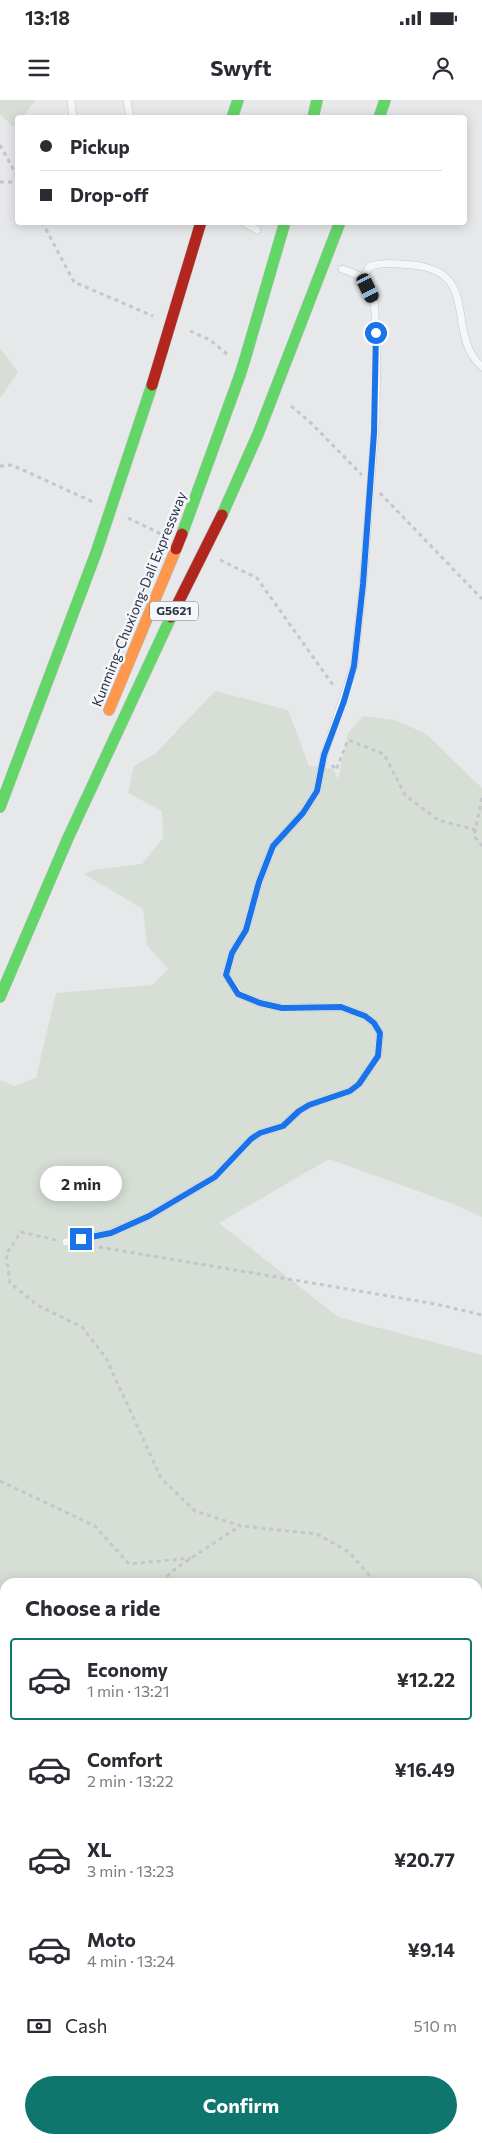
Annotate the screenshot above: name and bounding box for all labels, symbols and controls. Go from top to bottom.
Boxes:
text: 13:18 [25,6,70,29]
icon: menu [25,54,53,82]
text: Swyft [210,54,272,81]
icon: person [429,54,457,82]
text: Pickup [70,135,130,158]
text: Drop-off [70,183,149,206]
car [354,271,381,305]
route start [365,322,387,344]
street label: Kunming-Chuxiong-Dali Expressway [87,489,190,709]
road number: G5621 [150,602,198,620]
callout: 2 min [40,1166,122,1202]
text: 2 min [61,1174,101,1193]
route end [70,1228,92,1250]
text: Choose a ride [25,1594,160,1621]
icon: car [27,1657,72,1702]
text: Economy [87,1658,168,1681]
text: ¥12.22 [397,1668,455,1691]
text: 1 min · 13:21 [87,1681,170,1700]
icon: car [27,1747,72,1792]
text: Comfort [87,1748,163,1771]
text: ¥16.49 [395,1758,455,1781]
text: 2 min · 13:22 [87,1771,174,1790]
icon: car [27,1837,72,1882]
text: XL [87,1838,112,1861]
text: ¥20.77 [394,1848,455,1871]
text: 3 min · 13:23 [87,1861,174,1880]
icon: car [27,1927,72,1972]
text: Moto [87,1928,136,1951]
text: ¥9.14 [408,1938,455,1961]
text: 4 min · 13:24 [87,1951,175,1970]
icon: cash [25,2012,53,2040]
text: Cash [65,2014,107,2037]
text: 510 m [414,2016,457,2035]
button: Confirm [25,2076,457,2134]

